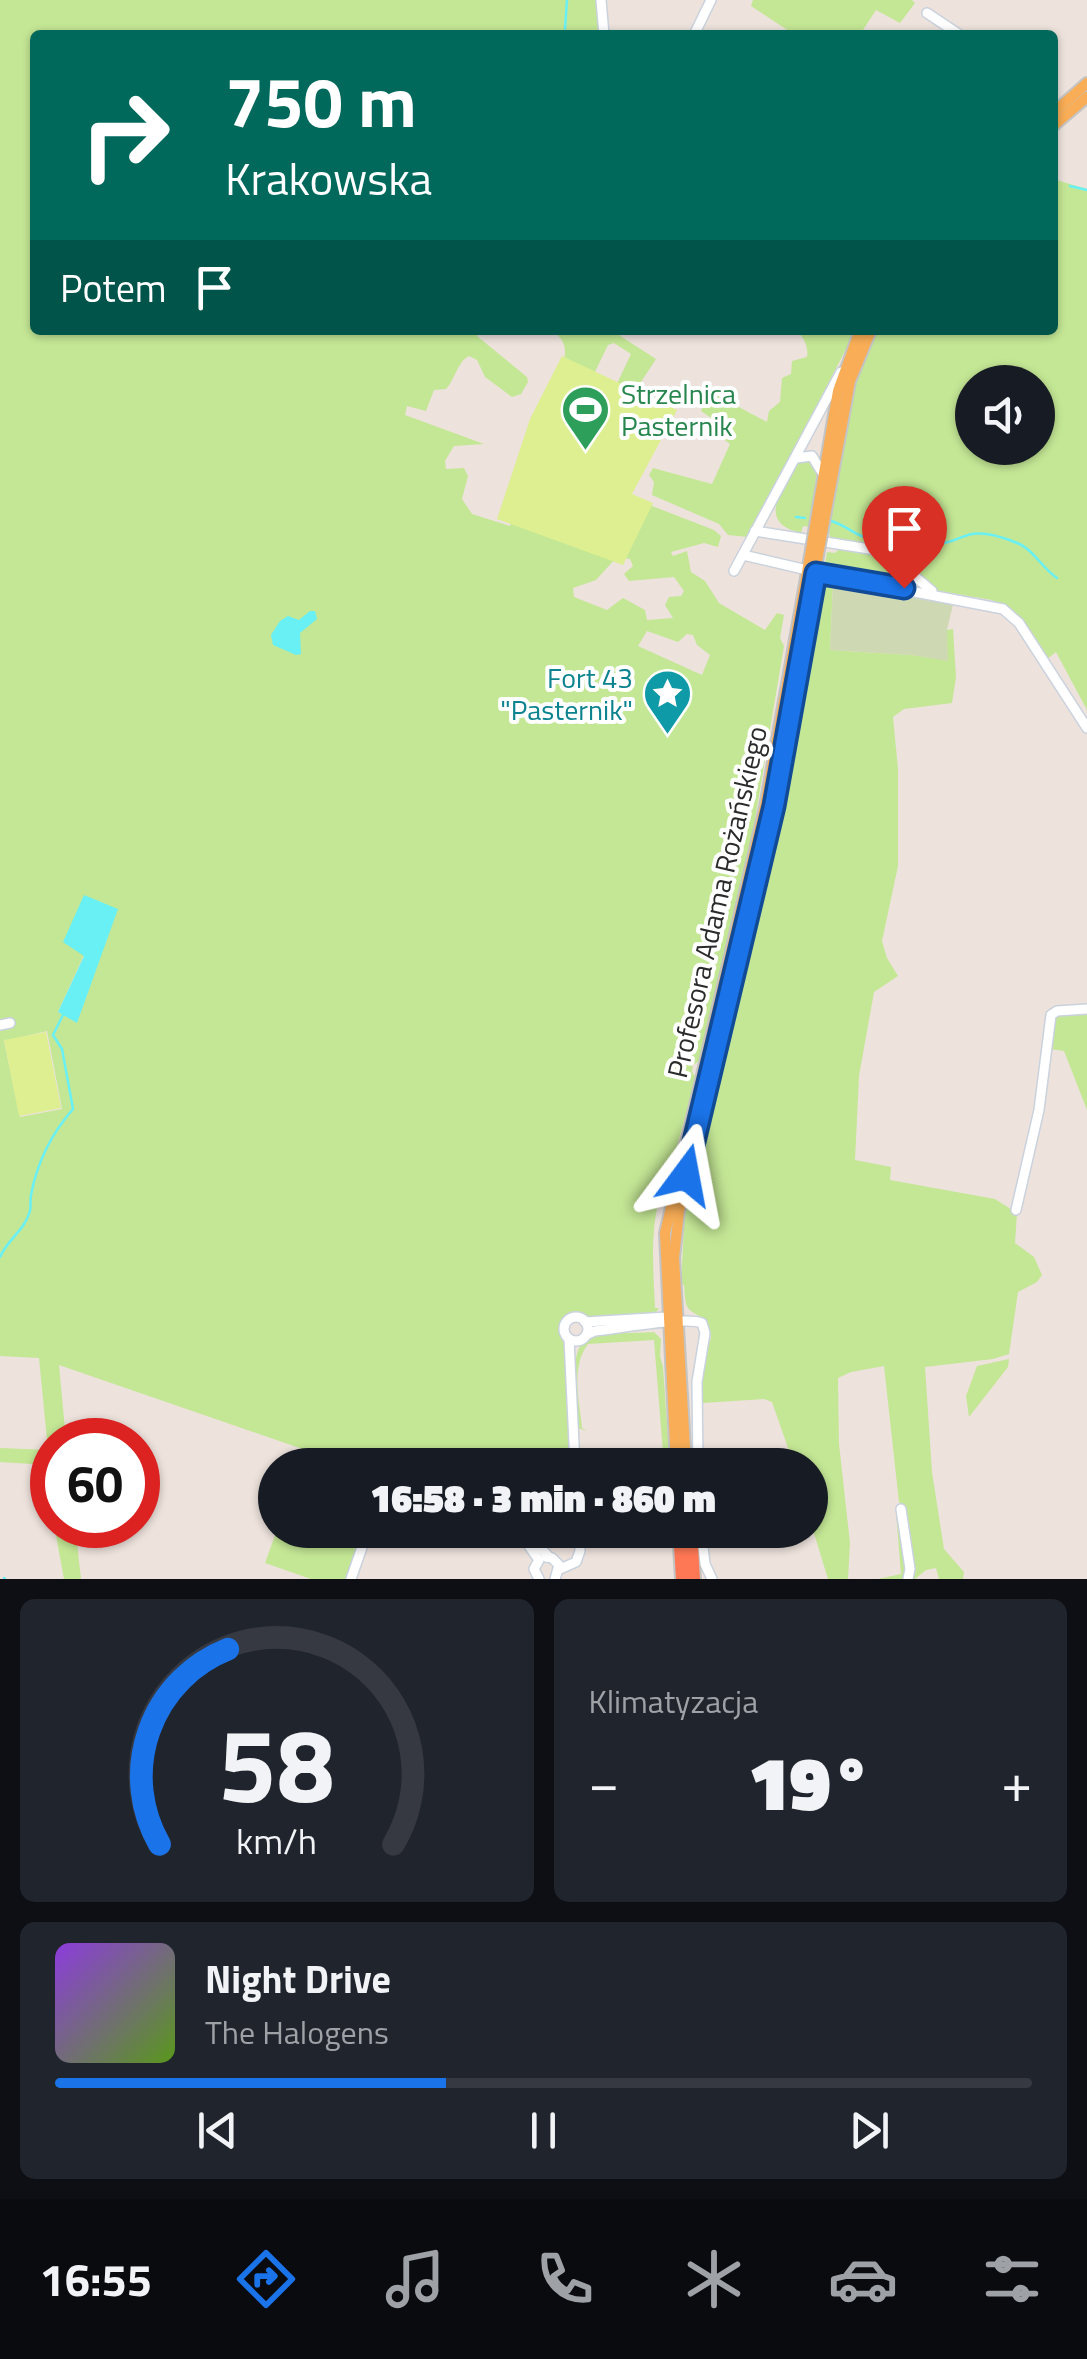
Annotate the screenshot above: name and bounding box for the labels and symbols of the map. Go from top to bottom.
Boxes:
place label: Strzelnica Pasternik [621,372,736,447]
sports icon: Strzelnica Pasternik [560,384,612,452]
pin [862,486,947,589]
place label: Fort 43 "Pasternik" [500,656,633,731]
place icon: Fort 43 "Pasternik" [642,668,694,736]
street label: Profesora Adama Rożańskiego [655,722,778,1082]
position arrow [634,1123,738,1227]
speed limit sign: 60 [30,1418,160,1548]

